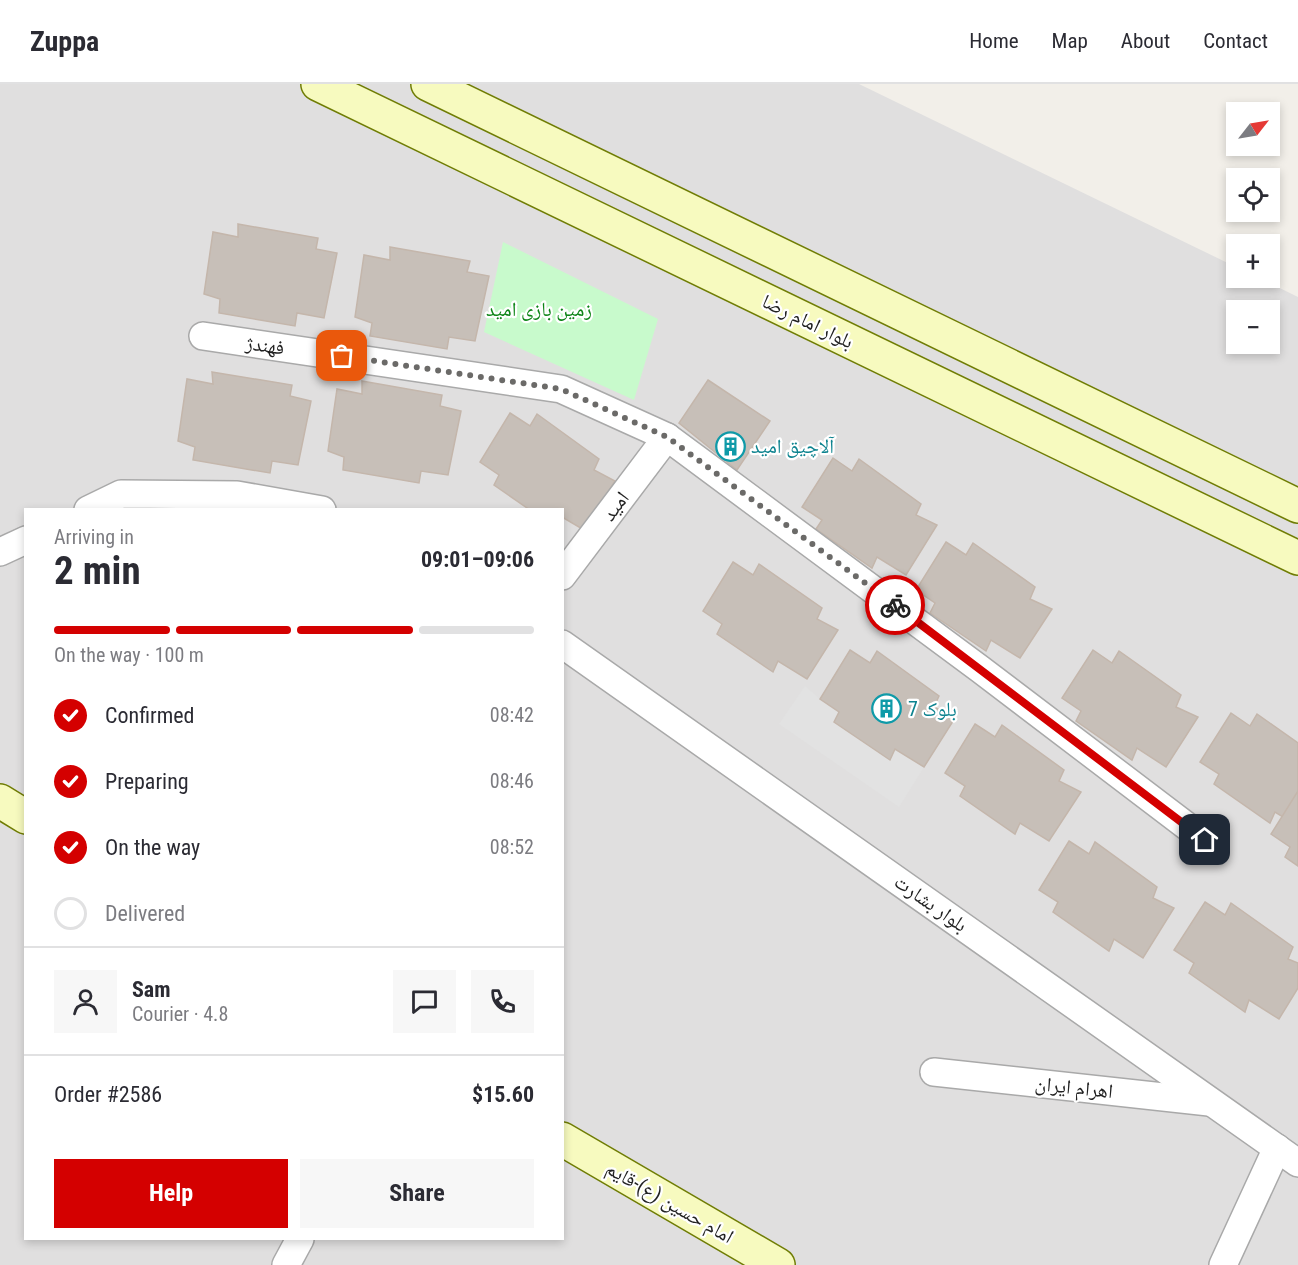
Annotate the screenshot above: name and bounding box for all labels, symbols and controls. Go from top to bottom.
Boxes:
text: Zuppa [30,25,99,58]
text: Home [969,29,1019,53]
text: Map [1052,29,1088,53]
text: About [1121,29,1170,53]
text: Contact [1203,29,1268,53]
north arrow [1226,102,1280,156]
map controls [1226,102,1280,354]
button: locate [1226,168,1280,222]
button: + [1226,234,1280,288]
street label: بلوار امام رضا [758,289,858,355]
park label: زمین بازی امید [486,297,592,321]
button: − [1226,300,1280,354]
street label: فهندژ [243,330,286,360]
pin [316,330,367,381]
icon: bag [325,339,358,372]
building icon: آلاچیق امید [714,430,746,462]
place label: آلاچیق امید [751,434,835,458]
street label: امید [596,487,634,525]
text: Arriving in [54,525,134,549]
text: 09:01–09:06 [421,547,534,572]
text: 2 min [54,548,141,594]
courier [865,575,925,635]
icon: bike [879,589,912,622]
text: On the way · 100 m [54,643,204,667]
building icon: بلوک 7 [871,693,903,725]
place label: بلوک 7 [908,697,957,721]
icon: check [54,699,87,732]
text: Confirmed [105,703,194,728]
text: 08:42 [490,703,534,727]
icon: check [54,765,87,798]
text: Preparing [105,769,189,794]
text: 08:46 [490,769,534,793]
pin [1179,814,1230,865]
icon: home [1188,823,1221,856]
icon: check [54,831,87,864]
text: On the way [105,835,200,860]
text: 08:52 [490,835,534,859]
street label: بلوار بشارت [890,869,972,937]
text: Delivered [105,901,185,926]
button: person [54,970,117,1033]
button: chat [393,970,456,1033]
button: phone [471,970,534,1033]
text: Sam [132,977,171,1002]
text: Courier · 4.8 [132,1002,228,1026]
street label: اهرام ایران [1034,1071,1114,1105]
text: Order #2586 [54,1082,162,1107]
text: $15.60 [472,1082,534,1107]
street label: امام حسین (ع)-قایم [601,1156,738,1250]
button: Help [54,1159,288,1228]
button: Share [300,1159,534,1228]

